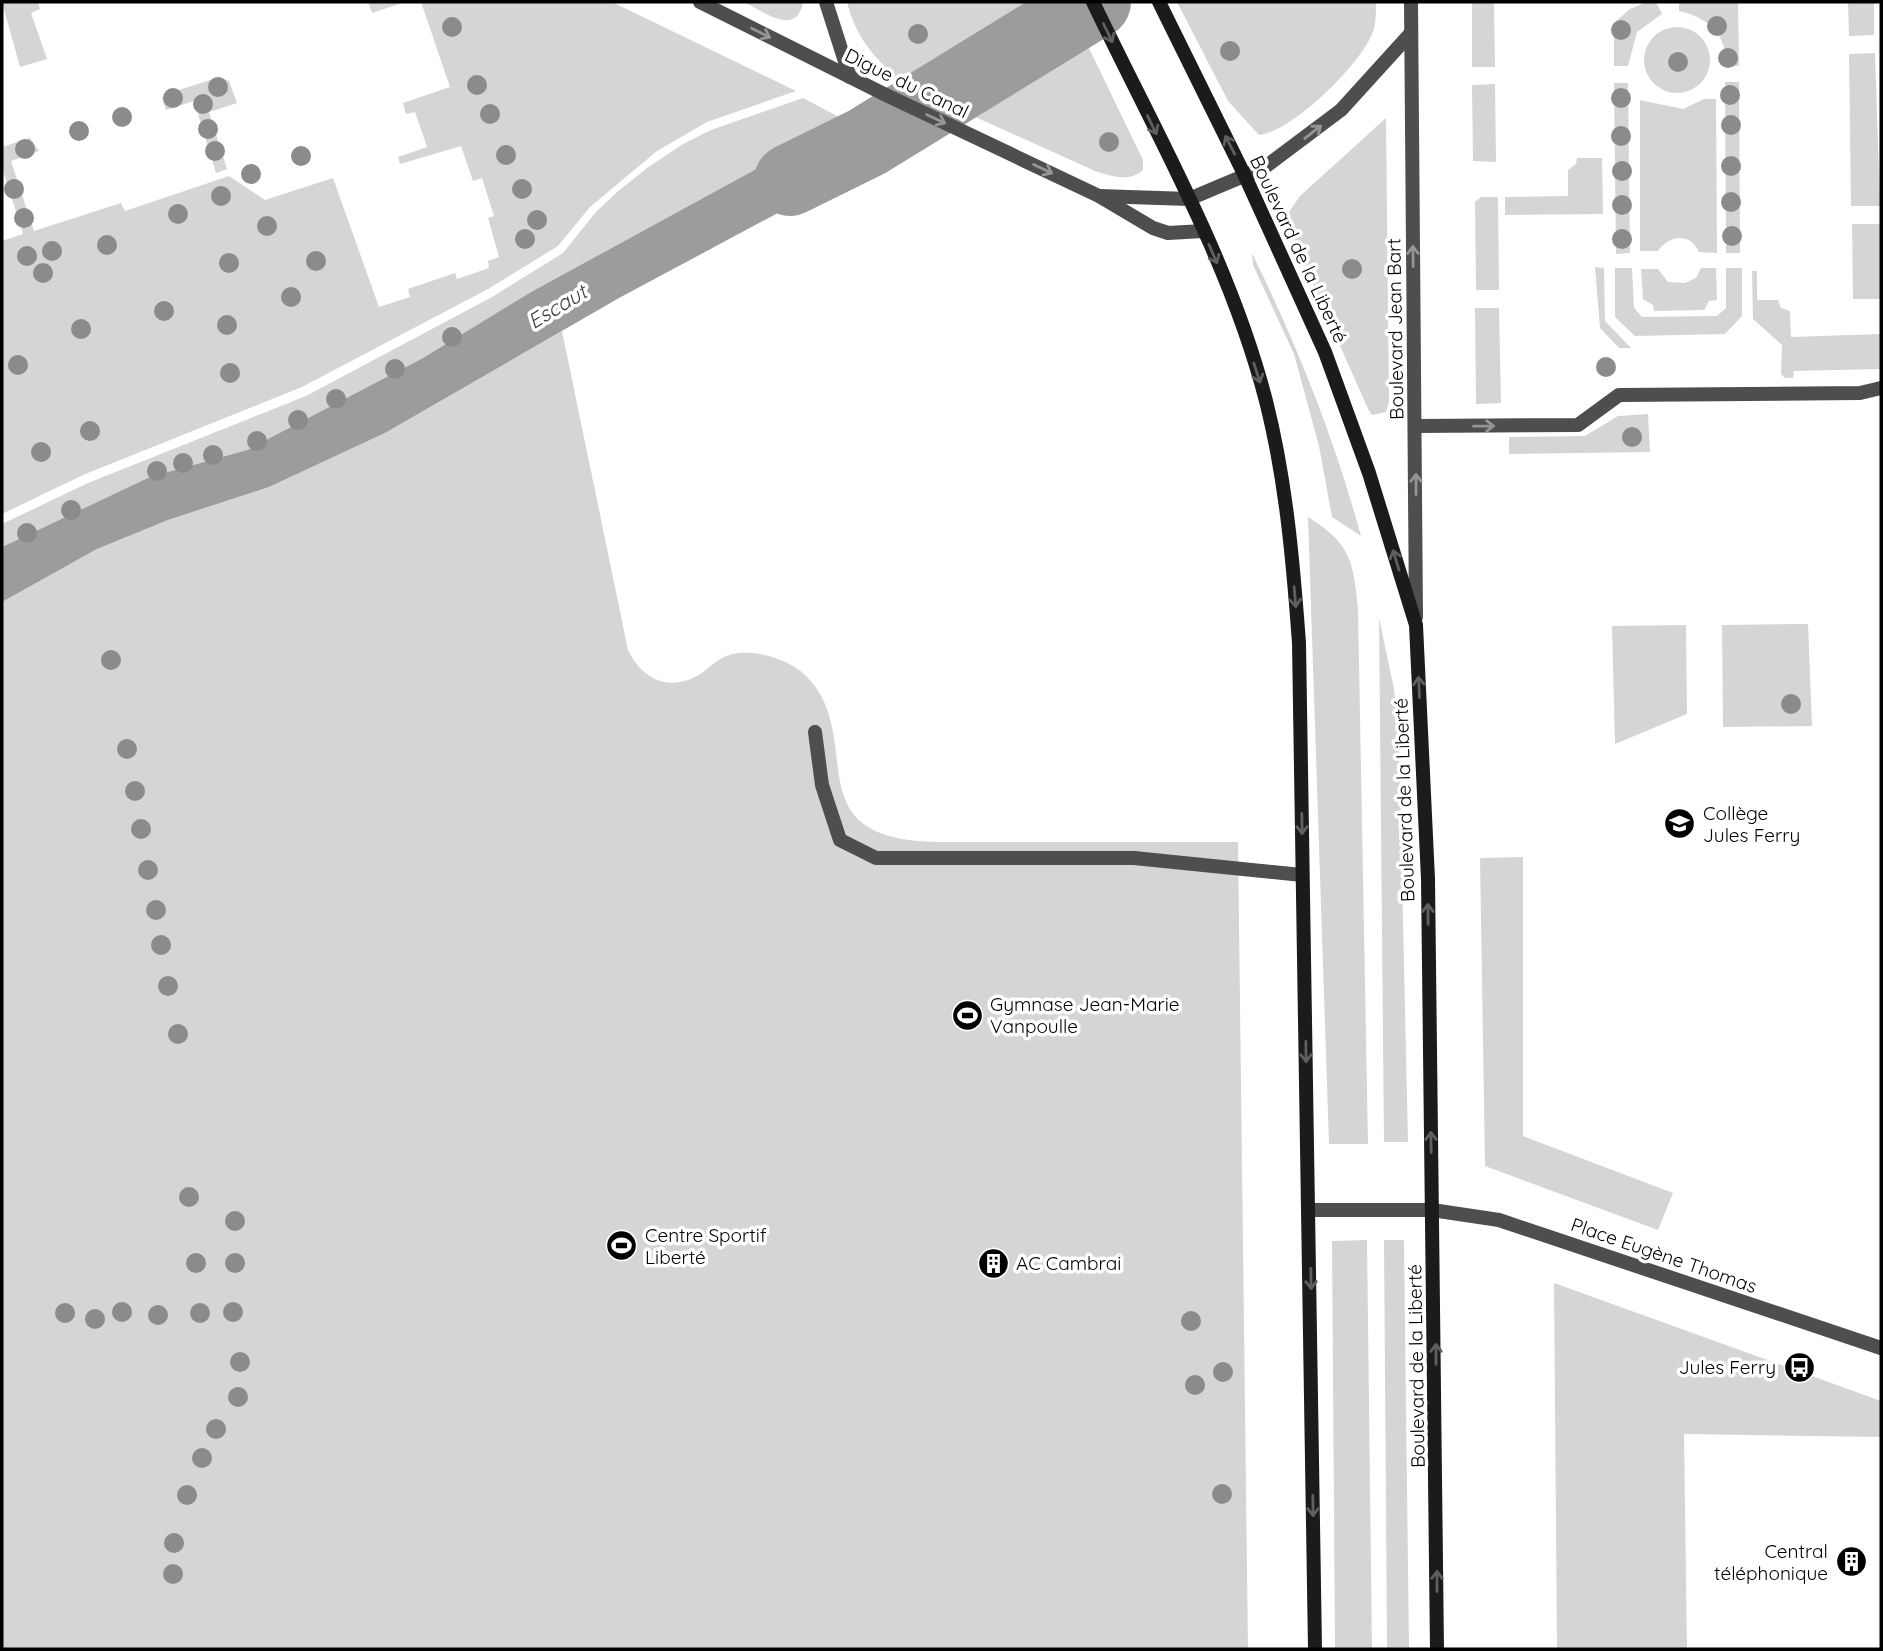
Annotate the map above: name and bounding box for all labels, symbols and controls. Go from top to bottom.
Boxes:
one-way arrow [1101,22,1115,43]
one-way arrow [750,26,771,40]
street label: Digue du Canal [841,43,973,123]
one-way arrow [925,112,946,126]
one-way arrow [1146,114,1160,135]
one-way arrow [1303,124,1321,139]
one-way arrow [1222,135,1236,156]
street label: Boulevard de la Liberté [1245,152,1353,346]
one-way arrow [1032,163,1053,176]
street label: Boulevard Jean Bart [1381,238,1409,420]
one-way arrow [1207,242,1220,264]
one-way arrow [1406,245,1420,268]
water label: Escaut [523,277,594,334]
one-way arrow [1252,362,1265,384]
one-way arrow [1472,419,1495,433]
one-way arrow [1409,472,1423,495]
one-way arrow [1389,549,1402,571]
one-way arrow [1289,585,1302,608]
one-way arrow [1412,676,1425,699]
street label: Boulevard de la Liberté [1388,698,1420,902]
place label: Collège Jules Ferry [1703,801,1800,847]
school or university icon: Collège Jules Ferry [1663,807,1697,841]
one-way arrow [1295,813,1308,836]
one-way arrow [1421,903,1435,926]
place label: Gymnase Jean-Marie Vanpoulle [990,992,1180,1038]
sports icon: Gymnase Jean-Marie Vanpoulle [950,998,984,1032]
one-way arrow [1300,1040,1313,1063]
one-way arrow [1424,1131,1438,1154]
street label: Place Eugène Thomas [1568,1212,1760,1298]
place label: Centre Sportif Liberté [645,1223,767,1269]
sports icon: Centre Sportif Liberté [605,1229,639,1263]
building icon: AC Cambrai [976,1246,1010,1280]
place label: AC Cambrai [1016,1251,1121,1275]
street label: Boulevard de la Liberté [1402,1264,1430,1468]
one-way arrow [1304,1267,1318,1290]
one-way arrow [1429,1342,1443,1365]
bus stop icon: Jules Ferry [1782,1350,1816,1384]
place label: Jules Ferry [1679,1355,1776,1379]
one-way arrow [1306,1494,1320,1517]
place label: Central téléphonique [1714,1539,1828,1585]
building icon: Central téléphonique [1834,1545,1868,1579]
one-way arrow [1430,1570,1444,1593]

